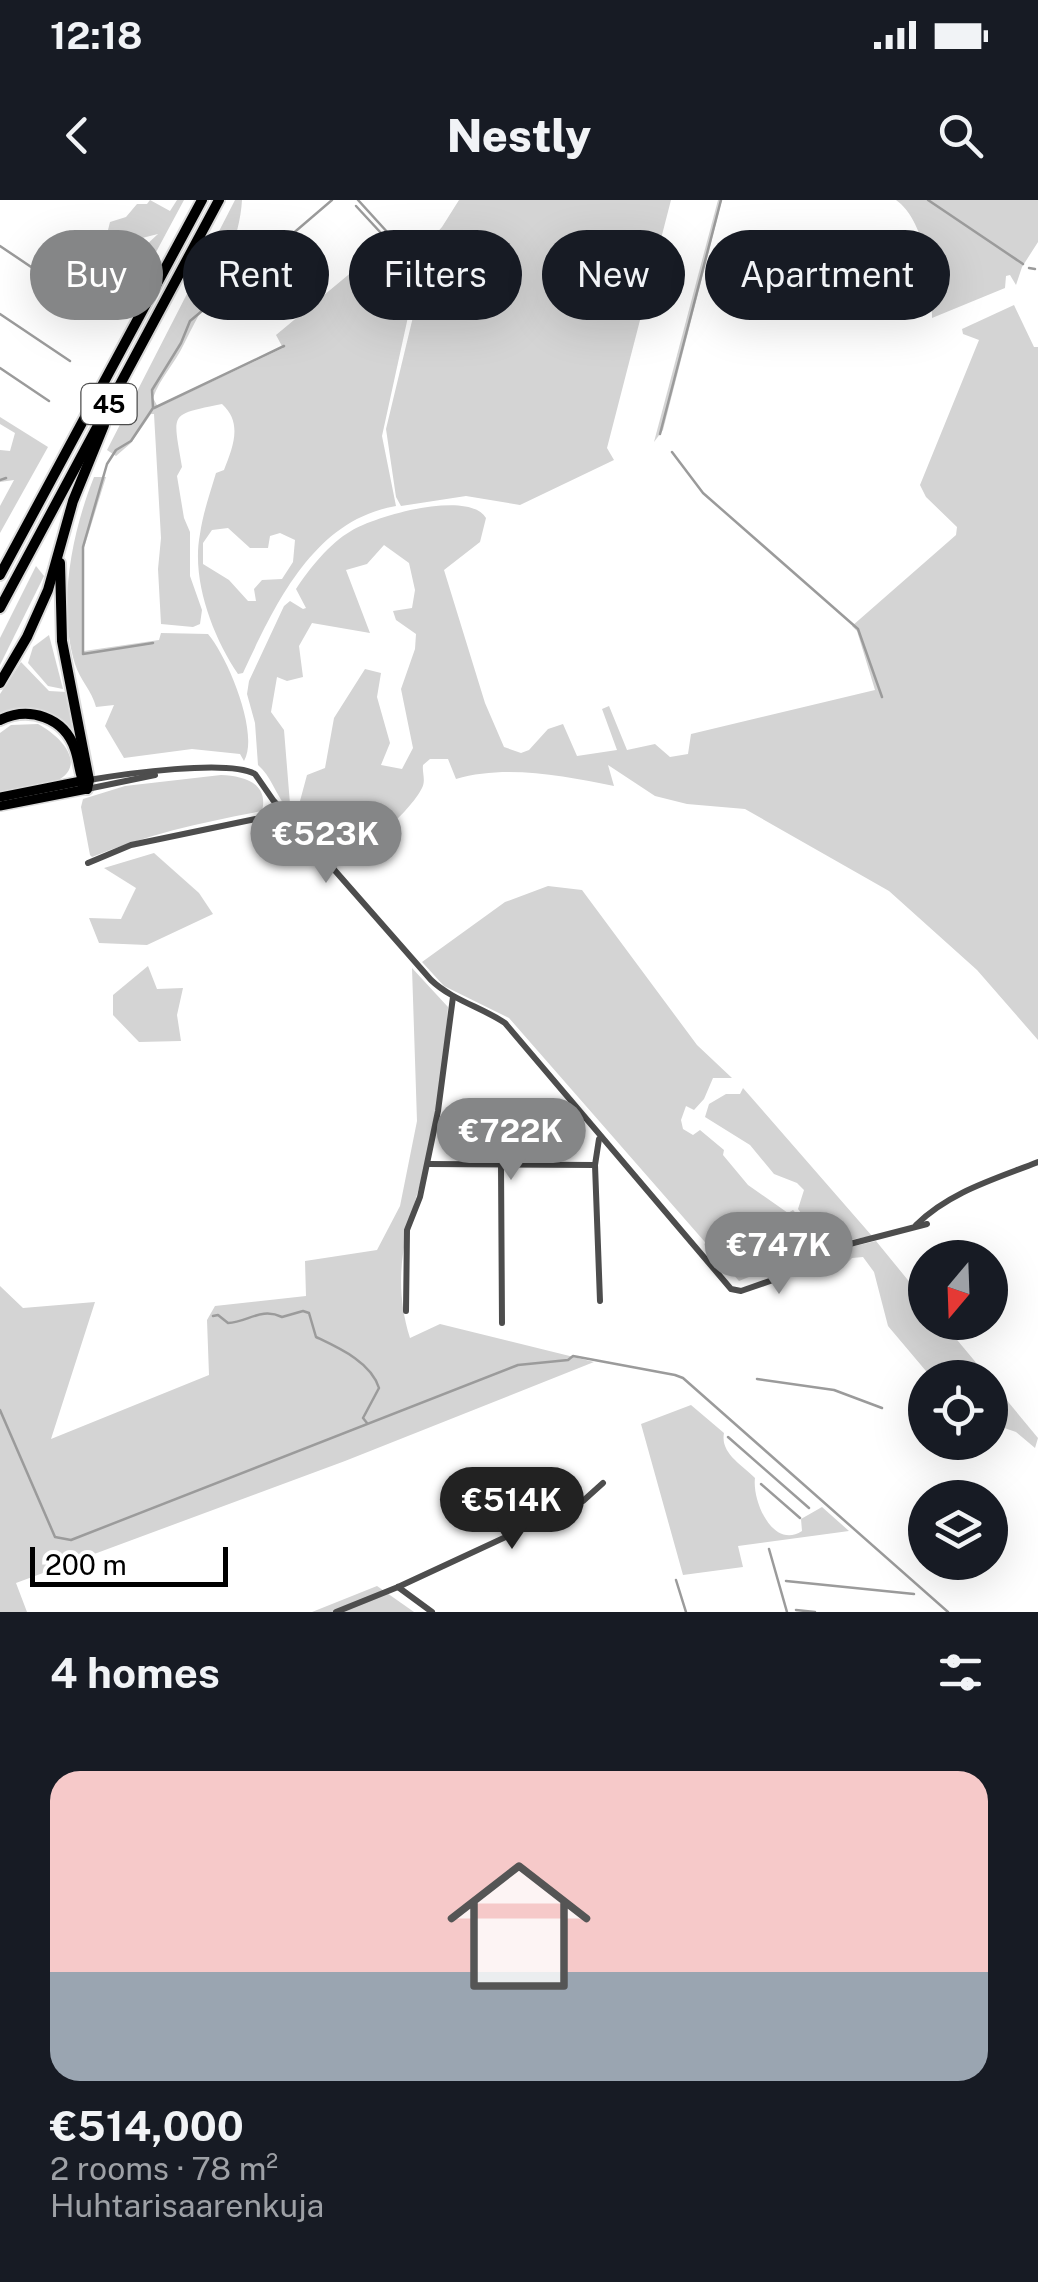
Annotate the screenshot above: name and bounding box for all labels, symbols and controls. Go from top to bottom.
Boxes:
text: 12:18 [50,13,142,58]
icon: back [50,108,105,163]
icon: search [933,108,988,163]
text: Nestly [447,109,591,162]
chip: Buy [30,230,163,320]
chip: Rent [183,230,329,320]
chip: Filters [349,230,522,320]
chip: New [542,230,685,320]
chip: Apartment [705,230,950,320]
road number: 45 [82,384,136,424]
pin: €523K [256,801,396,886]
text: €523K [273,815,380,852]
pin: €722K [441,1098,581,1183]
text: €722K [459,1112,563,1149]
pin: €747K [709,1212,849,1297]
text: €747K [727,1226,831,1263]
north arrow [908,1240,1008,1340]
map controls [908,1240,1008,1580]
button: locate [908,1360,1008,1460]
pin: €514K [442,1467,582,1552]
button: layers [908,1480,1008,1580]
text: €514K [462,1481,562,1518]
scale bar [30,1542,228,1586]
text: 200 m [45,1548,127,1581]
icon: filters [933,1645,988,1700]
text: 4 homes [50,1648,220,1697]
icon: home [429,1836,609,2016]
text: €514,000 [50,2101,244,2150]
text: 2 rooms · 78 m² [50,2150,278,2187]
text: Huhtarisaarenkuja [50,2187,324,2224]

